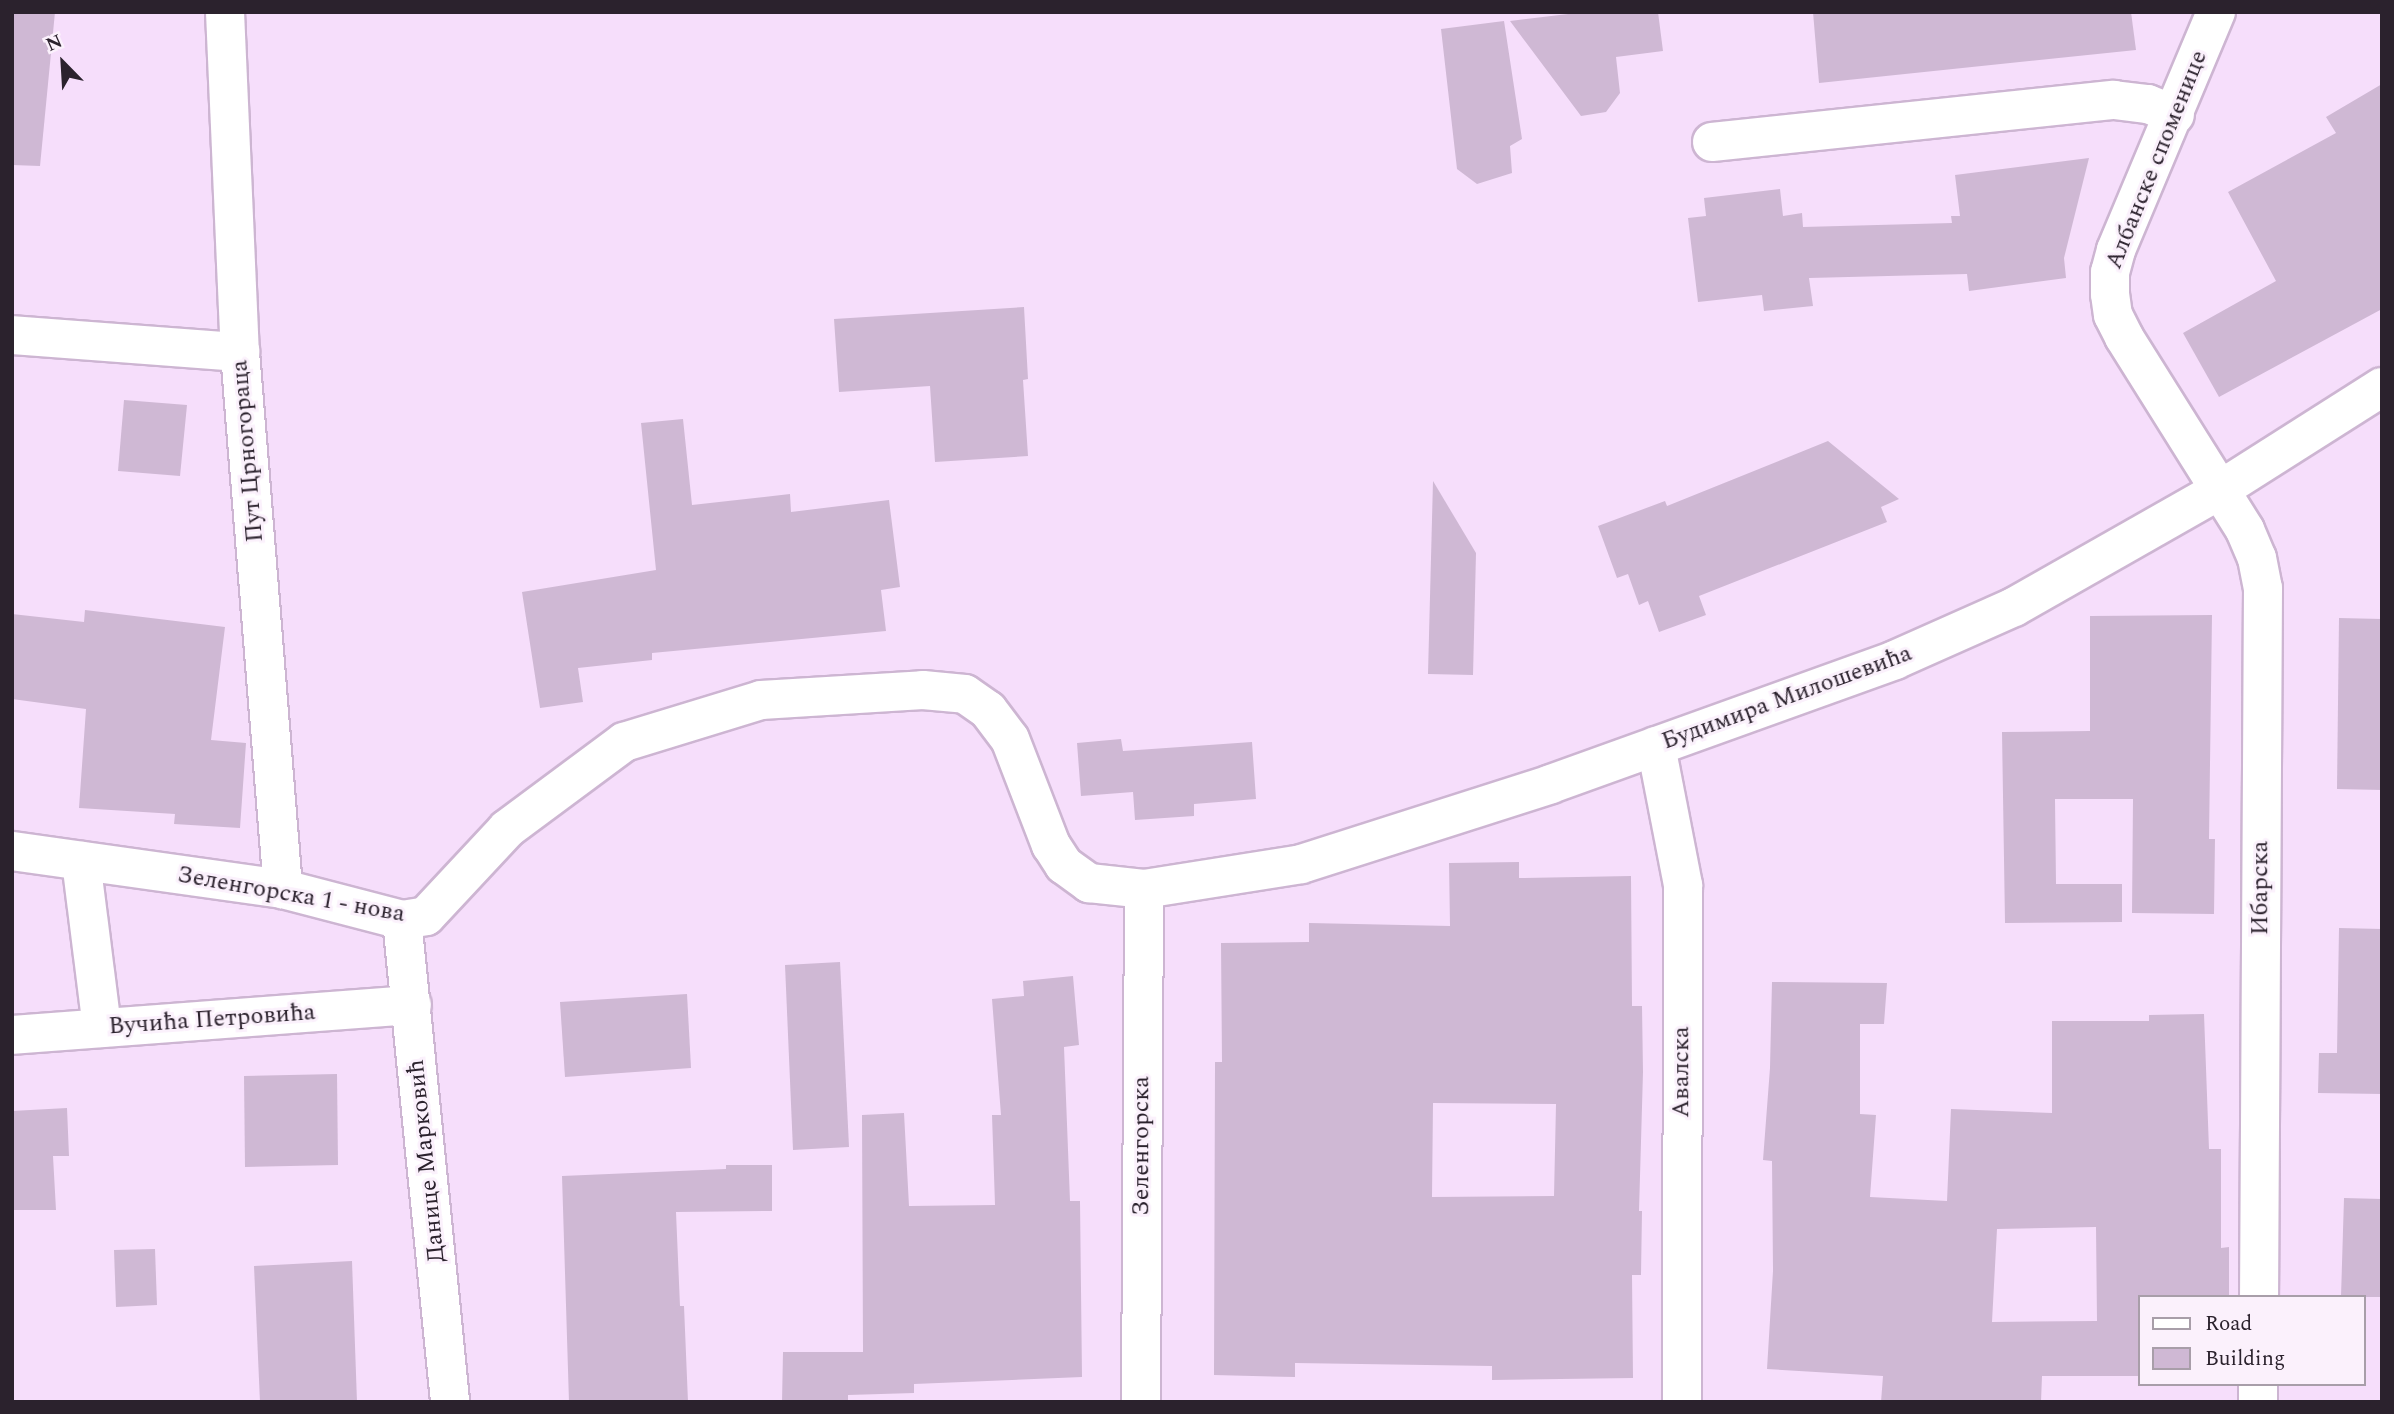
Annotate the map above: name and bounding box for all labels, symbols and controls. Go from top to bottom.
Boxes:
text: N [41,27,67,60]
north arrow [28,28,98,98]
street label: Албанске споменице [2100,47,2214,273]
street label: Пут Црногораца [226,359,270,543]
street label: Будимира Милошевића [1658,639,1916,757]
street label: Ибарска [2247,841,2275,935]
street label: Зеленгорска 1 - нова [175,861,407,929]
street label: Вучића Петровића [108,998,316,1042]
street label: Авалска [1668,1026,1696,1118]
street label: Данице Марковић [402,1058,452,1264]
street label: Зеленгорска [1128,1076,1156,1216]
legend [2138,1295,2366,1386]
text: Road [2205,1308,2252,1340]
text: Building [2205,1343,2285,1375]

